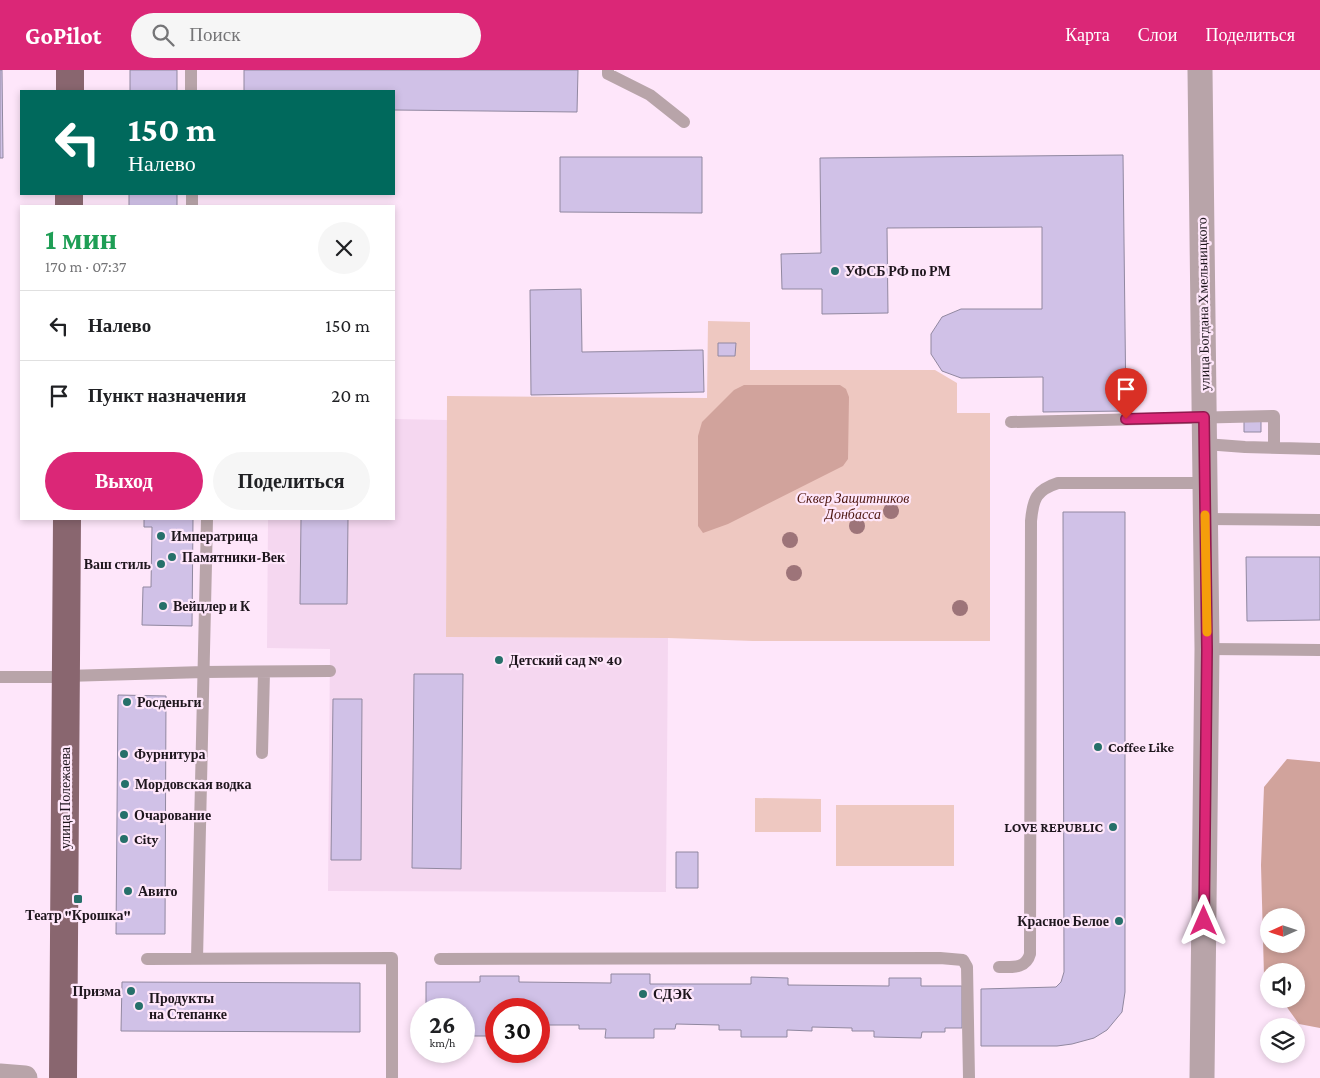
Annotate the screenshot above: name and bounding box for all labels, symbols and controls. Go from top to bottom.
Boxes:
search box [131,13,481,58]
icon: search [149,21,177,49]
text: GoPilot [25,22,101,49]
text: Поиск [189,24,240,45]
text: Карта [1065,25,1110,45]
text: Слои [1138,25,1177,45]
text: Поделиться [1205,25,1295,45]
icon: left [45,110,110,175]
text: 150 m [128,110,216,149]
text: Налево [128,151,196,176]
street label: улица Богдана Хмельницкого [1193,217,1213,391]
text: 1 мин [45,222,117,255]
button: close [318,222,370,274]
text: 170 m · 07:37 [45,258,126,275]
place label: УФСБ РФ по РМ [845,263,951,279]
marker: УФСБ РФ по РМ [829,265,841,277]
icon: left [45,312,73,340]
text: Налево [88,315,151,336]
text: 150 m [325,315,370,336]
pin [1105,368,1147,419]
icon: arrive [1112,375,1140,403]
icon: arrive [45,382,73,410]
text: Пункт назначения [88,385,246,406]
text: 20 m [331,385,370,406]
button: Выход [45,452,203,510]
button: Поделиться [213,452,370,510]
park label: Сквер Защитников Донбасса [797,490,909,522]
place label: Императрица [171,528,258,544]
marker: Императрица [155,530,167,542]
place label: Памятники-Век [182,549,286,565]
marker: Памятники-Век [166,551,178,563]
place label: Ваш стиль [84,556,152,572]
marker: Ваш стиль [155,558,167,570]
place label: Вейцлер и К [173,598,251,614]
marker: Вейцлер и К [157,600,169,612]
place label: Детский сад № 40 [509,652,622,668]
marker: Детский сад № 40 [493,654,505,666]
place label: Росденьги [137,694,202,710]
marker: Росденьги [121,696,133,708]
place label: Coffee Like [1108,739,1174,755]
marker: Coffee Like [1092,741,1104,753]
street label: улица Полежаева [57,746,73,849]
place label: Фурнитура [134,746,205,762]
marker: Фурнитура [118,748,130,760]
place label: Мордовская водка [135,776,251,792]
marker: Мордовская водка [119,778,131,790]
place label: Очарование [134,807,211,823]
marker: Очарование [118,809,130,821]
place label: LOVE REPUBLIC [1004,819,1103,835]
marker: LOVE REPUBLIC [1107,821,1119,833]
place label: City [134,831,158,847]
marker: City [118,833,130,845]
place label: Авито [138,883,177,899]
marker: Авито [122,885,134,897]
marker: Театр "Крошка" [72,893,84,905]
position arrow [1177,894,1229,946]
place label: Театр "Крошка" [25,907,131,923]
north arrow [1260,908,1305,952]
map controls [1260,908,1305,1063]
place label: Красное Белое [1017,913,1109,929]
marker: Красное Белое [1113,915,1125,927]
button: sound [1260,963,1305,1008]
place label: Призма [72,983,121,999]
marker: Призма [125,985,137,997]
place label: СДЭК [653,986,693,1002]
marker: СДЭК [637,988,649,1000]
place label: Продукты на Степанке [149,990,227,1022]
speed limit sign: 30 [485,998,550,1063]
marker: Продукты на Степанке [133,1000,145,1012]
text: 26 [429,1011,456,1038]
button: layers [1260,1018,1305,1063]
text: km/h [430,1036,455,1050]

